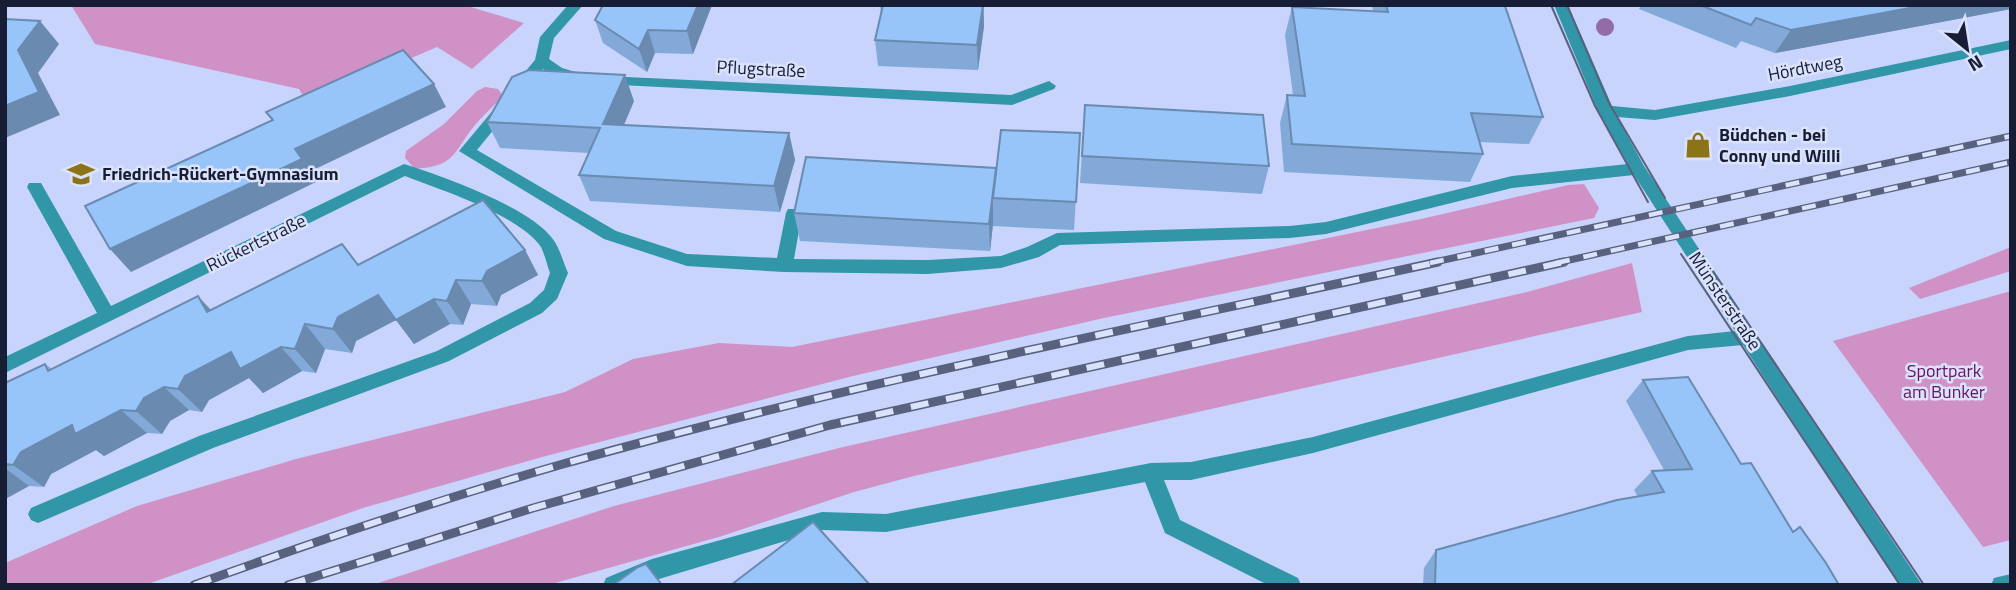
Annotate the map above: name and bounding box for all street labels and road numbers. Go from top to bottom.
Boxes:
street label: Hördtweg [1765,47,1844,88]
street label: Pflugstraße [716,53,806,84]
street label: Rückertstraße [201,207,310,278]
street label: Münsterstraße [1682,246,1768,355]

